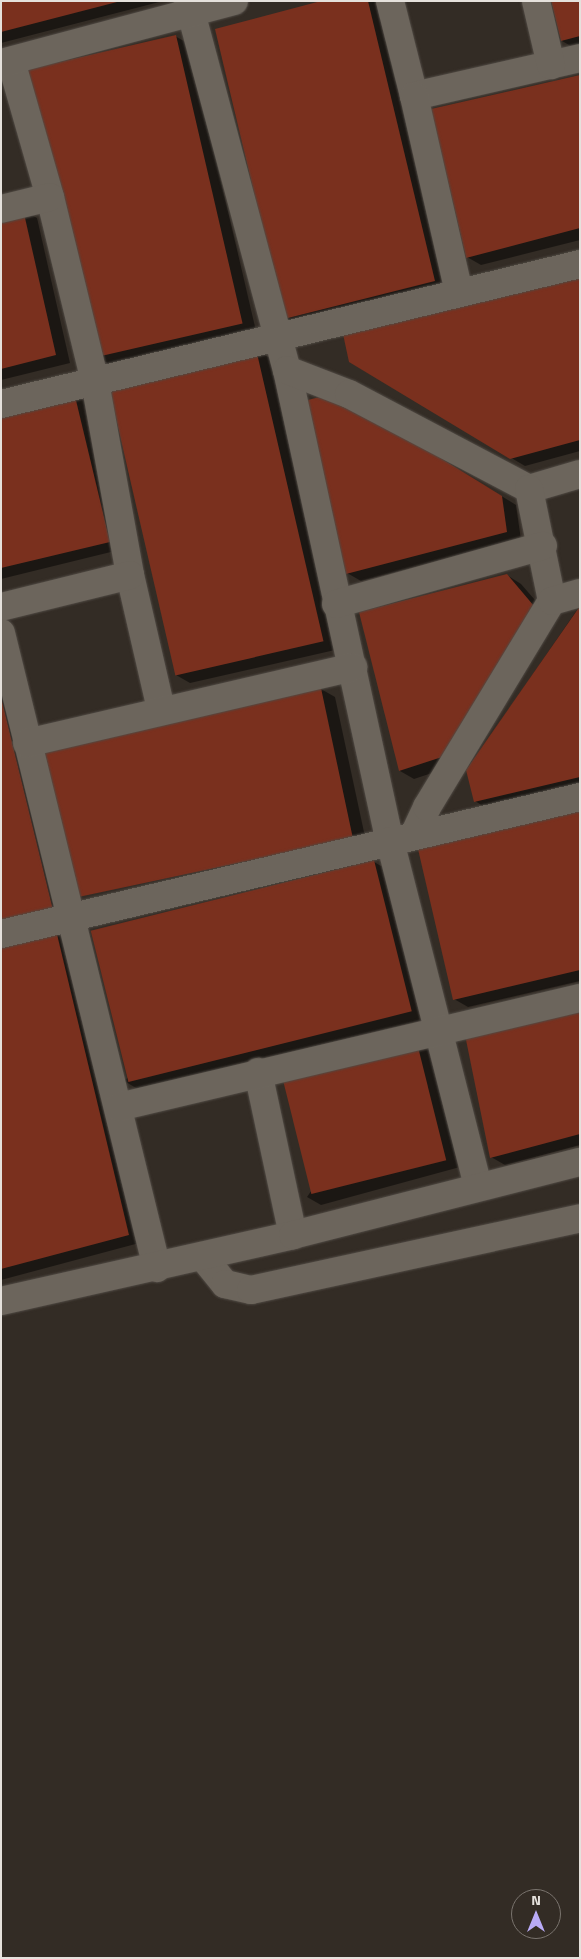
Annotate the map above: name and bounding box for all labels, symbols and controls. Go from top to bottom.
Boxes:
north arrow [511,1889,561,1939]
text: N [531,1889,541,1910]

